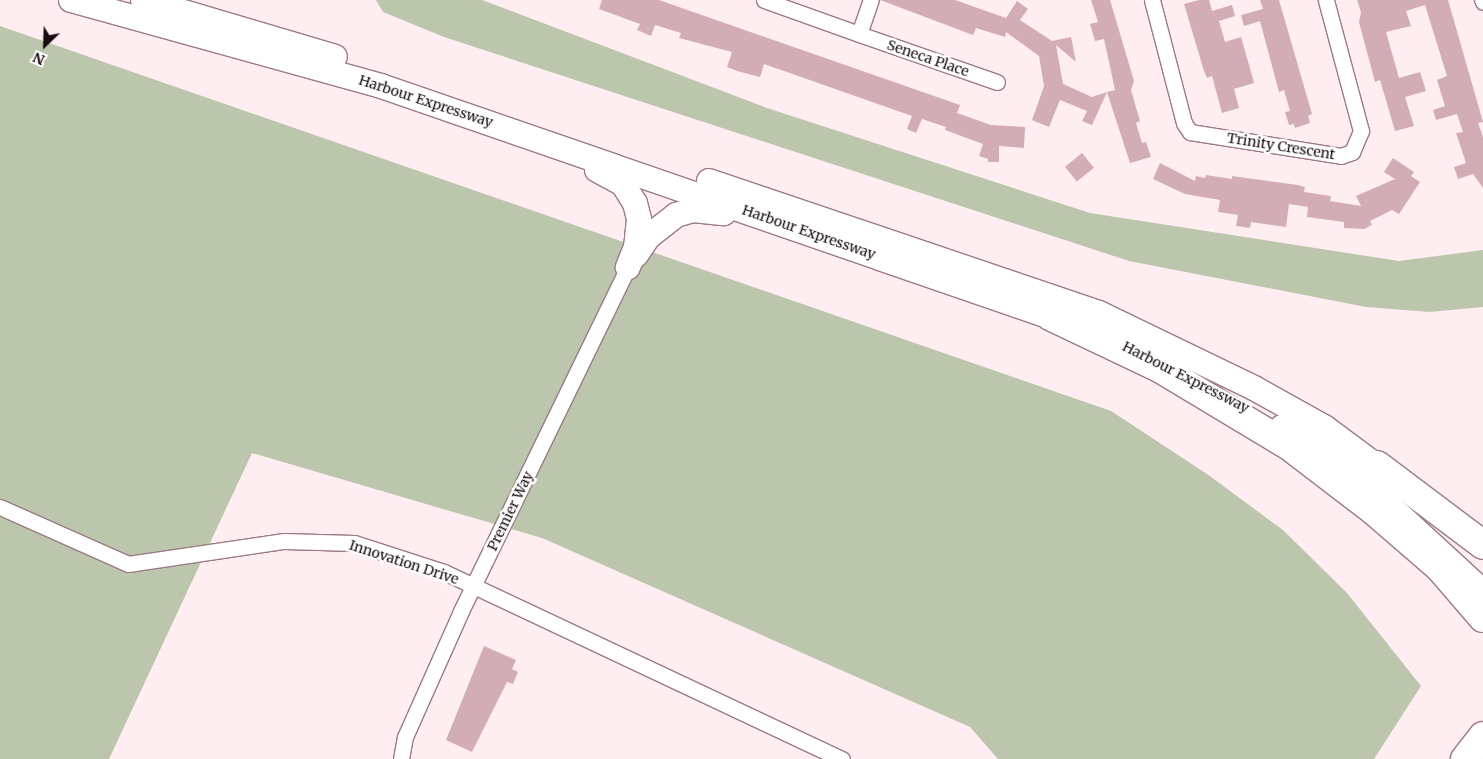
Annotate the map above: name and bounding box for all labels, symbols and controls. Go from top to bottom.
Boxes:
north arrow [20,20,70,70]
street label: Seneca Place [885,36,971,80]
text: N [30,48,48,69]
street label: Harbour Expressway [357,71,495,131]
street label: Trinity Crescent [1226,129,1336,163]
street label: Harbour Expressway [740,201,878,263]
street label: Harbour Expressway [1120,338,1252,416]
street label: Premier Way [484,469,536,553]
street label: Innovation Drive [347,536,461,588]

